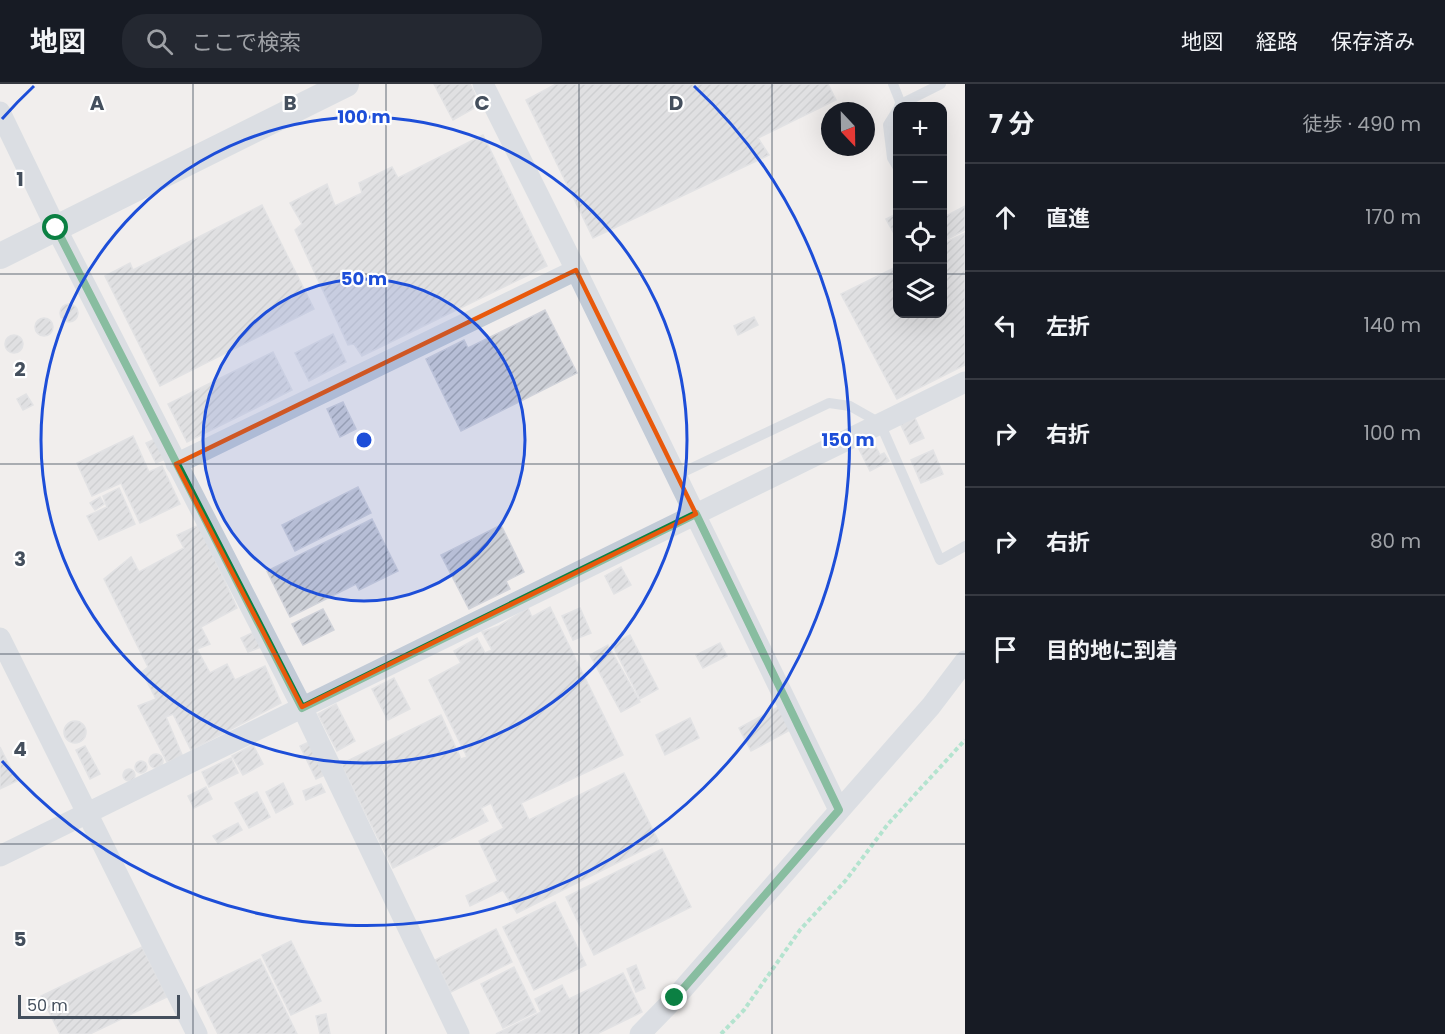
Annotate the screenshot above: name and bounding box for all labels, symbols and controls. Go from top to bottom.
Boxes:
search box [122,14,542,68]
text: 地図 [30,22,86,61]
icon: search [143,25,176,58]
text: ここで検索 [191,27,301,58]
text: 地図 [1181,27,1223,56]
text: 経路 [1256,27,1298,56]
text: 保存済み [1331,27,1415,56]
text: A [90,89,105,117]
text: B [283,89,297,117]
text: C [474,89,490,117]
text: D [669,89,683,117]
north arrow [821,102,875,156]
map controls [893,102,947,318]
button: + [893,102,947,156]
text: 100 m [337,104,391,129]
text: 7 分 [989,106,1034,142]
text: 徒歩 · 490 m [1302,110,1421,138]
button: − [893,156,947,210]
text: 1 [16,165,24,193]
icon: ahead [989,201,1022,234]
text: 直進 [1046,203,1090,234]
text: 170 m [1365,203,1421,231]
button: locate [893,210,947,264]
route start [42,214,68,240]
button: layers [893,264,947,318]
text: 50 m [341,266,387,291]
icon: left [989,309,1022,342]
text: 左折 [1046,311,1090,342]
text: 140 m [1364,311,1421,339]
text: 2 [14,355,26,383]
icon: right [989,417,1022,450]
text: 右折 [1046,419,1090,450]
text: 100 m [1364,419,1421,447]
text: 150 m [821,427,875,452]
centre of rings [354,430,374,450]
icon: right [989,525,1022,558]
text: 右折 [1046,527,1090,558]
text: 80 m [1370,527,1421,555]
text: 3 [14,545,26,573]
icon: arrive [989,633,1022,666]
text: 目的地に到着 [1046,635,1178,666]
text: 4 [13,735,27,763]
text: 5 [14,925,27,953]
route end [661,984,687,1010]
scale bar [18,992,180,1020]
text: 50 m [27,994,68,1017]

